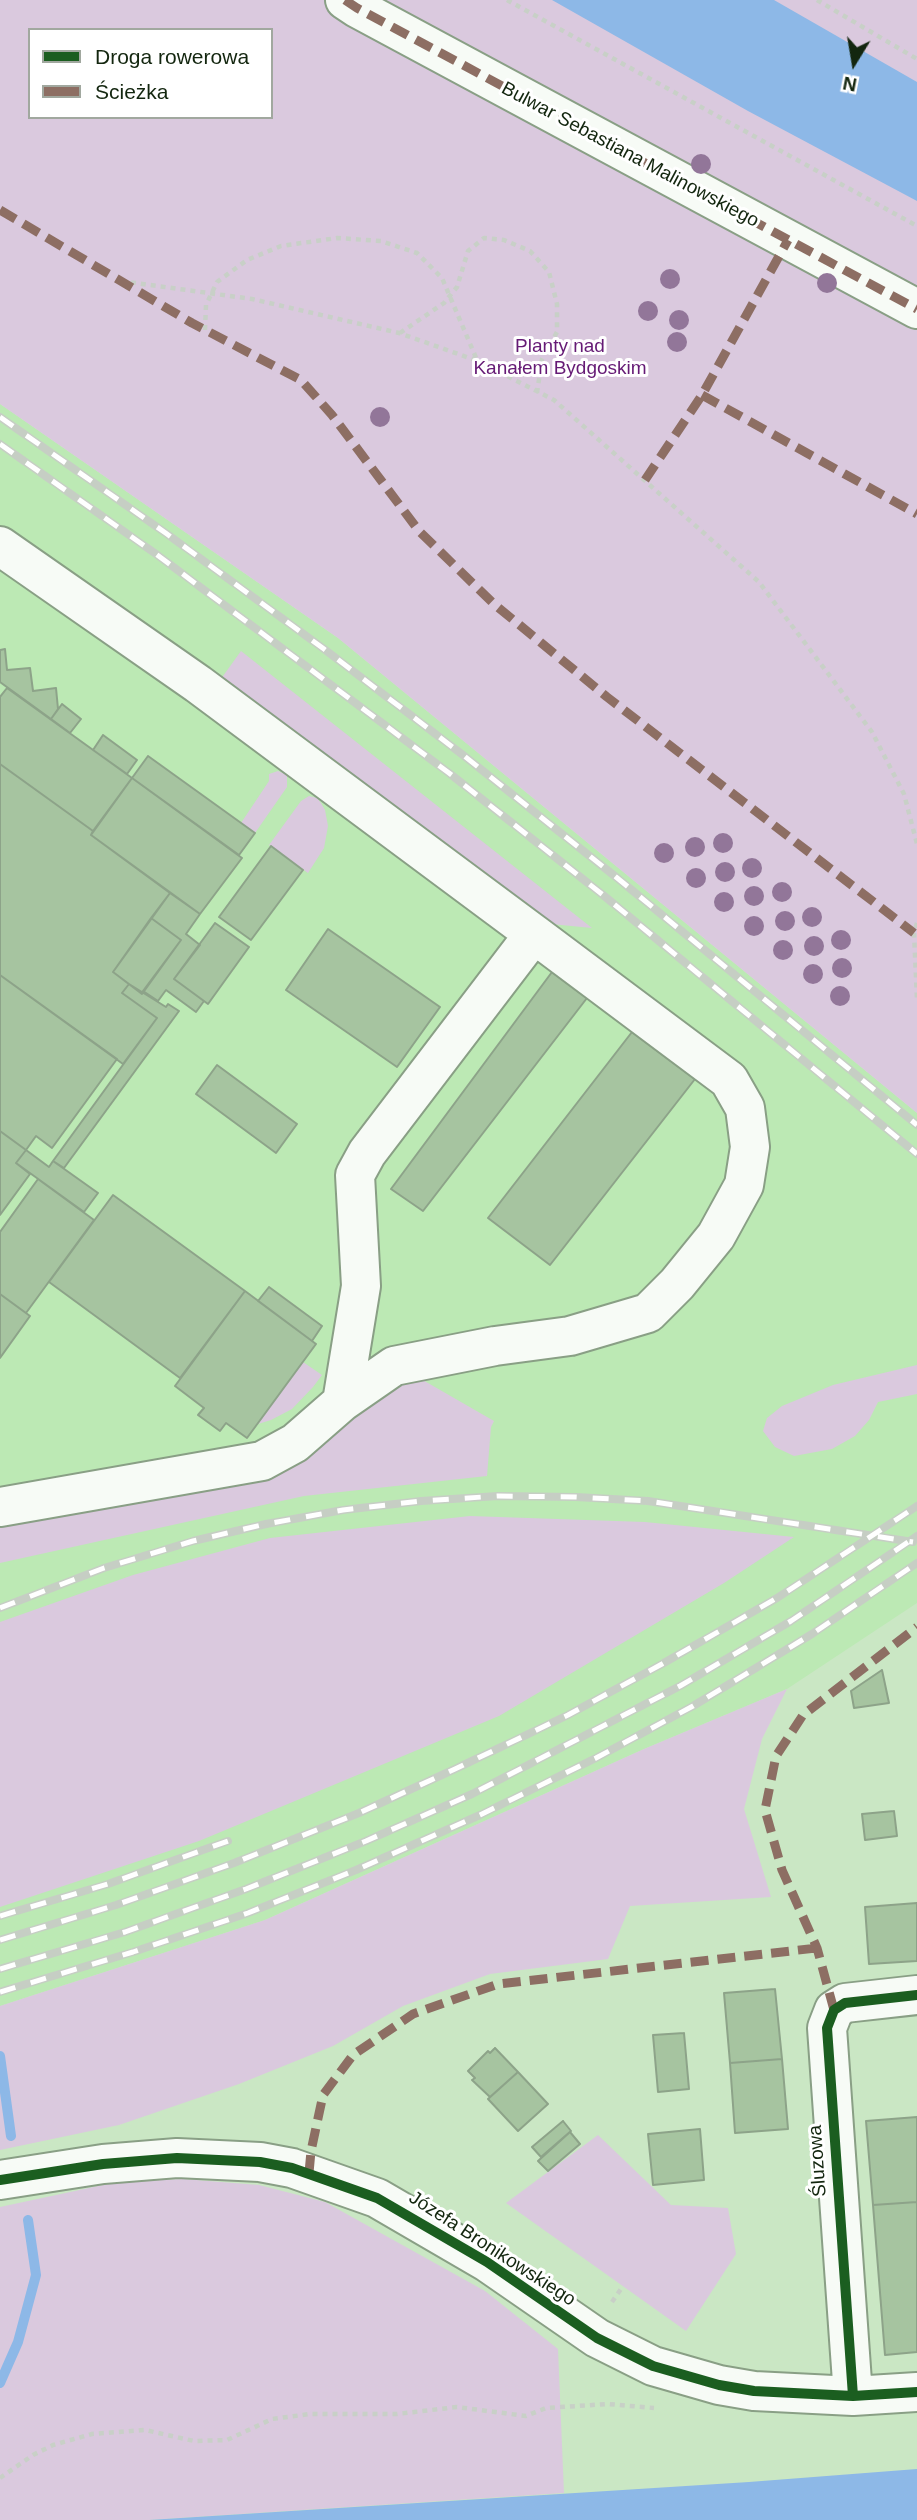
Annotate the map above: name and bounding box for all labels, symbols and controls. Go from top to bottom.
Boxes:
legend [28,28,273,119]
north arrow [819,28,889,98]
text: Droga rowerowa [95,45,249,68]
text: N [841,72,859,96]
street label: Bulwar Sebastiana Malinowskiego [497,77,763,233]
text: Ścieżka [95,80,169,103]
park label: Planty nad Kanałem Bydgoskim [473,336,647,380]
street label: Śluzowa [804,2124,832,2198]
street label: Józefa Bronikowskiego [404,2187,580,2311]

